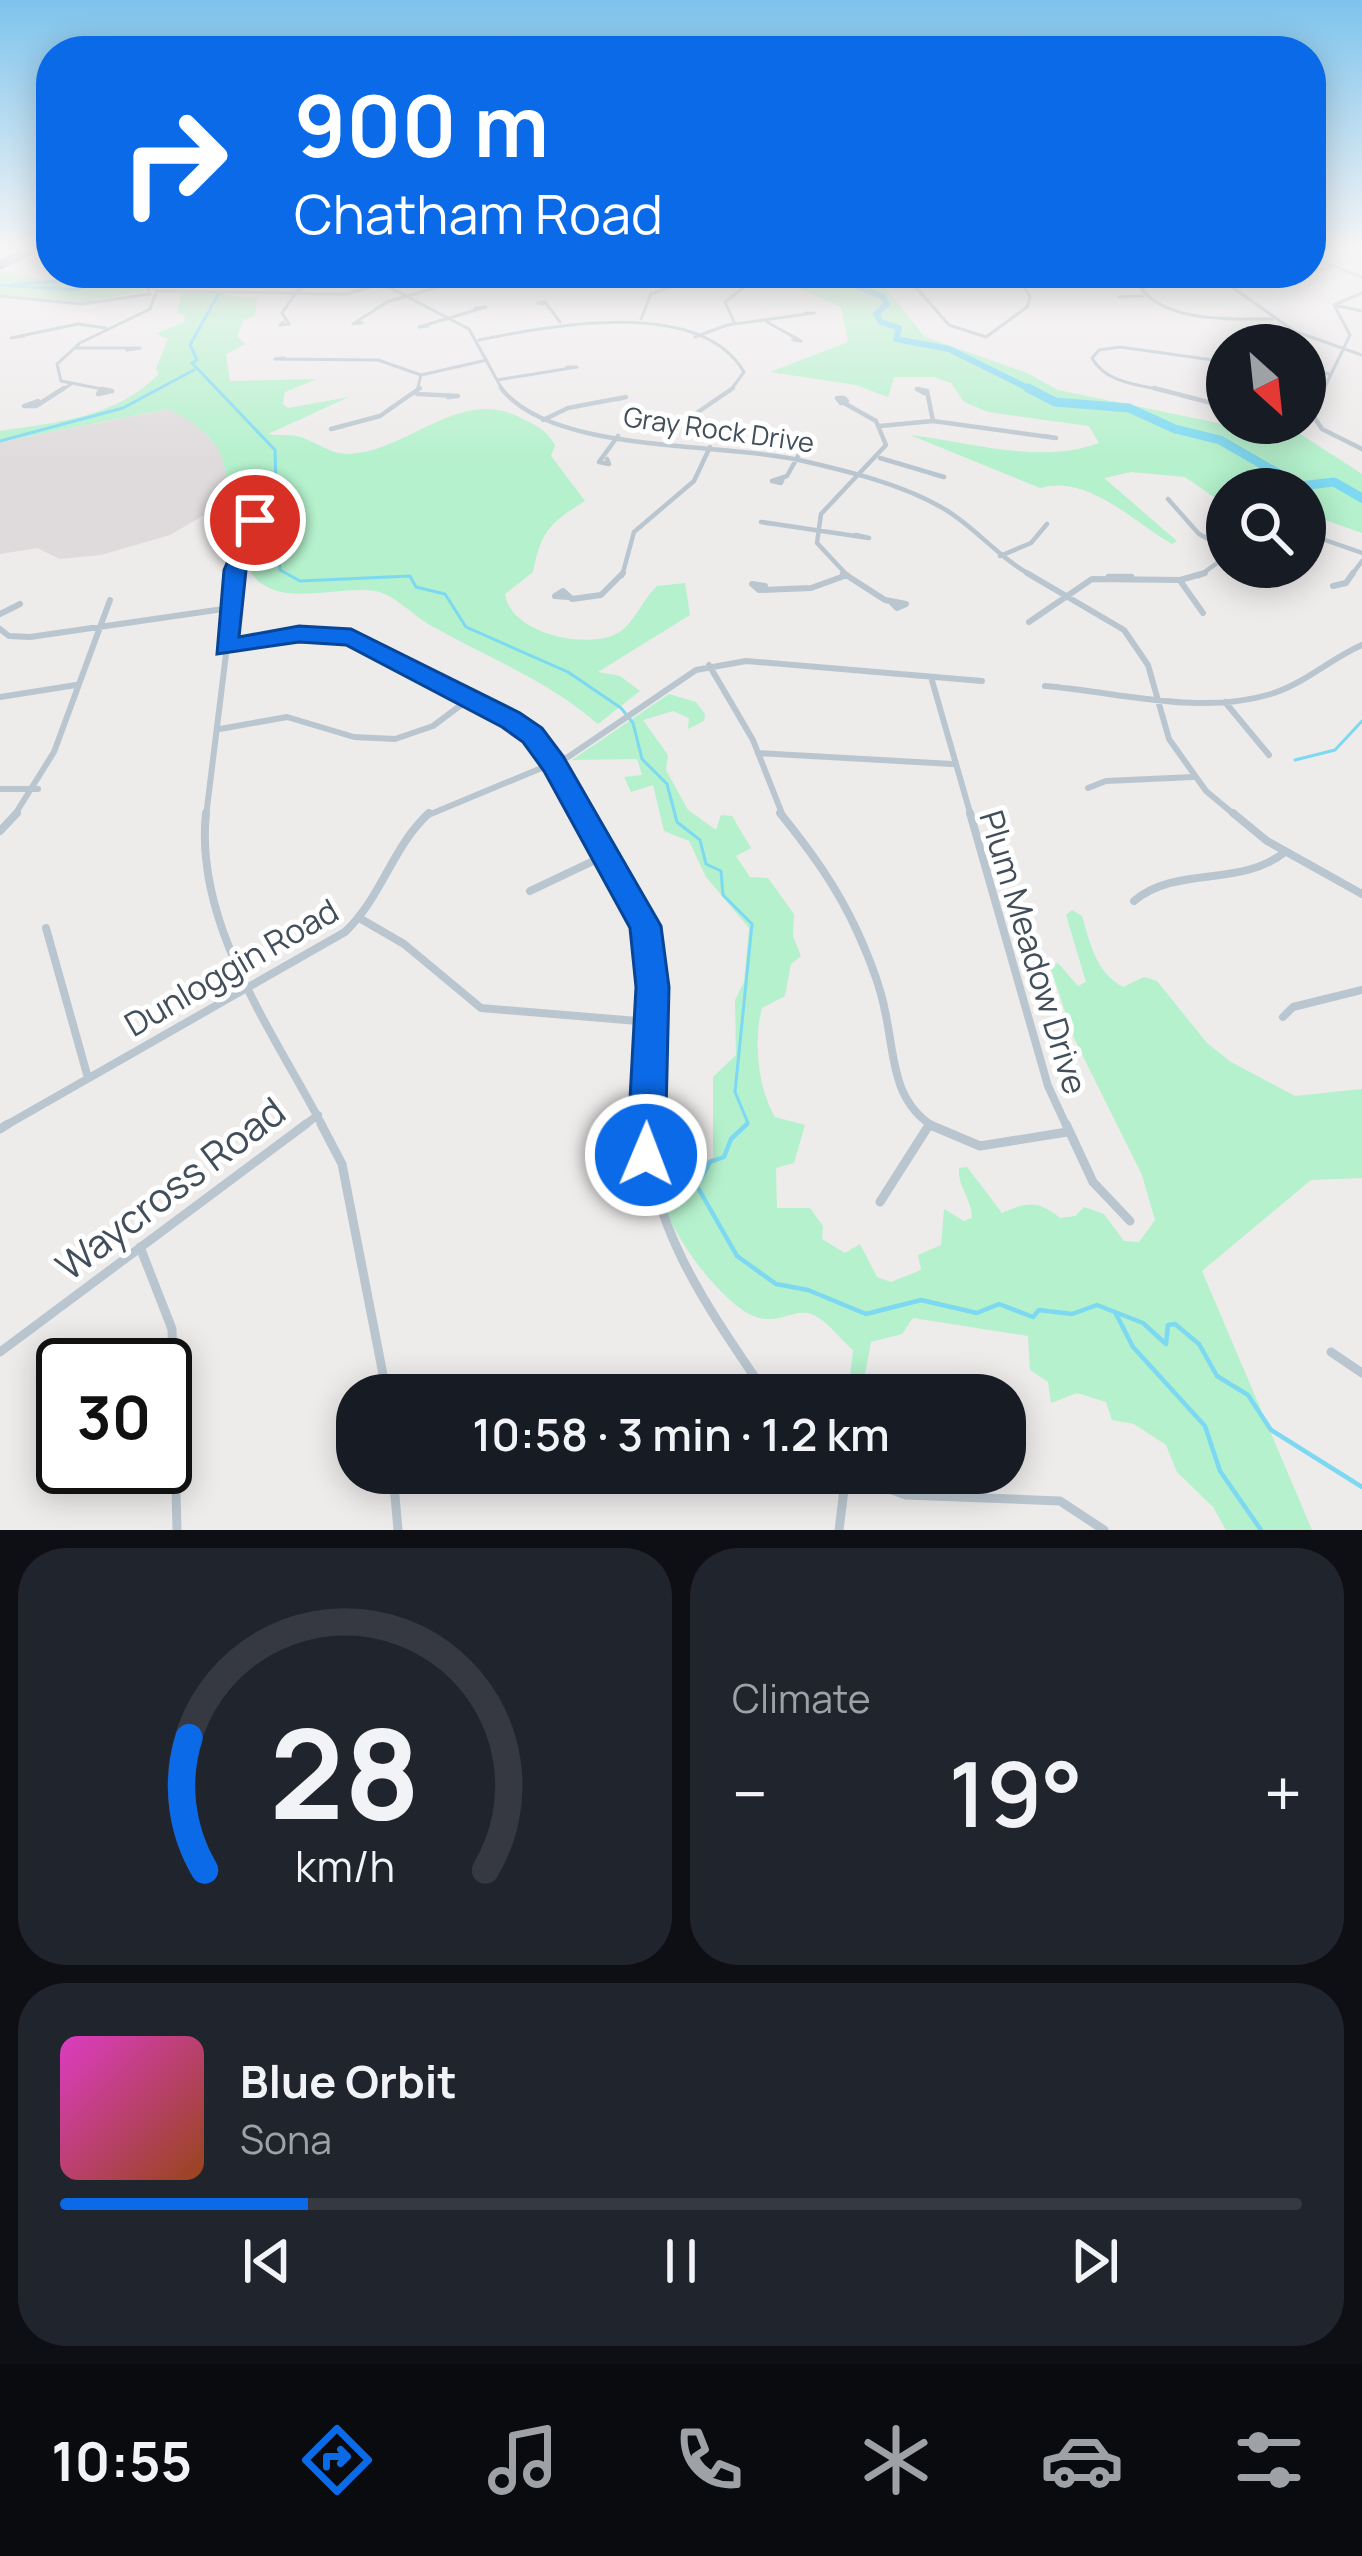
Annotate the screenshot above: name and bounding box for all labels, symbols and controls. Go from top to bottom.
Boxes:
text: 900 m [294,67,549,182]
icon: right [96,84,252,240]
text: Chatham Road [294,176,663,250]
north arrow [1206,324,1326,444]
map controls [1206,324,1326,588]
street label: Gray Rock Drive [621,397,817,461]
button: search [1206,468,1326,588]
pin [204,469,306,571]
icon: arrive [222,487,288,553]
street label: Plum Meadow Drive [969,805,1099,1099]
street label: Dunloggin Road [116,888,346,1046]
street label: Waycross Road [44,1084,296,1292]
position arrow [583,1092,709,1218]
speed limit sign: 30 [36,1338,192,1494]
text: 10:58 · 3 min · 1.2 km [472,1403,890,1465]
text: Climate [732,1671,871,1725]
text: 28 [270,1686,420,1856]
text: 19° [949,1731,1083,1854]
text: − [732,1748,768,1838]
text: + [1264,1748,1302,1838]
text: km/h [295,1835,395,1894]
text: Blue Orbit [240,2050,457,2112]
text: Sona [240,2112,332,2166]
icon: previous [234,2228,300,2294]
icon: pause [648,2228,714,2294]
icon: next [1062,2228,1128,2294]
icon: directions [295,2418,379,2502]
icon: music [481,2418,565,2502]
icon: phone [667,2418,751,2502]
icon: climate [854,2418,938,2502]
icon: car [1040,2418,1124,2502]
icon: filters [1227,2418,1311,2502]
text: 10:55 [51,2423,192,2497]

